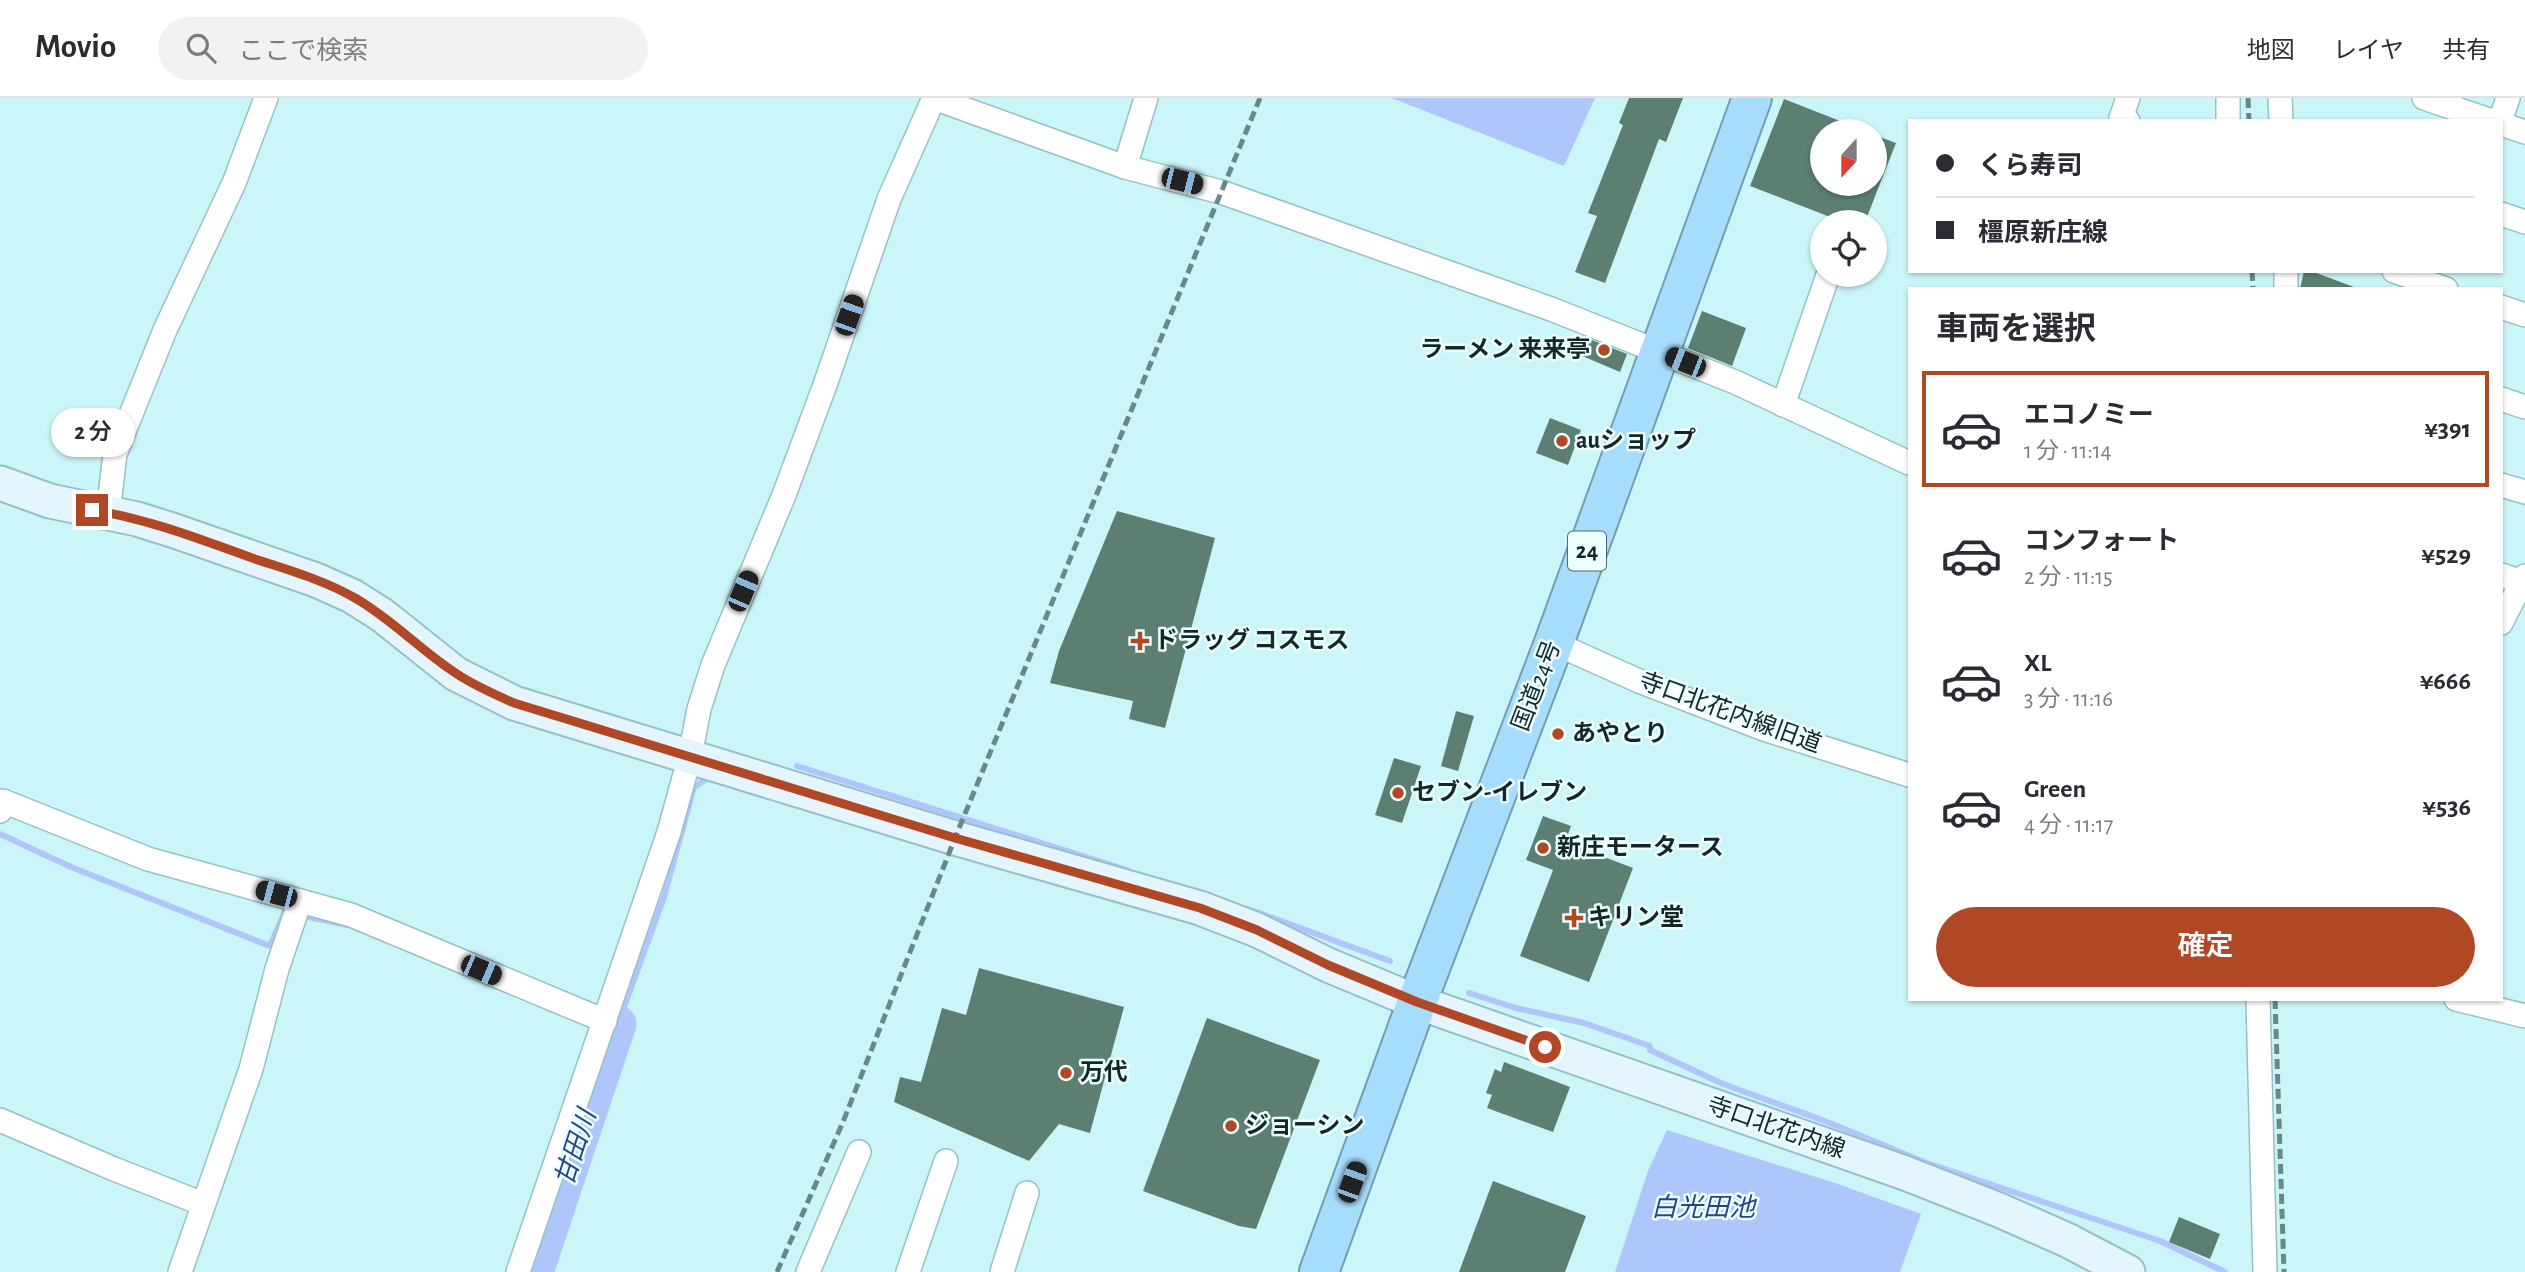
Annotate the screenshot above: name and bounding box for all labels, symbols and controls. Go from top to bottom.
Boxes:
search box [158,17,648,80]
icon: search [182,29,220,67]
text: Movio [35,31,116,64]
text: ここで検索 [238,38,368,64]
text: 地図 [2247,39,2295,63]
text: レイヤ [2333,39,2404,63]
text: 共有 [2442,39,2490,63]
north arrow [1810,119,1886,196]
map controls [1810,119,1887,287]
text: くら寿司 [1978,153,2082,179]
car [1160,166,1205,196]
button: locate [1810,210,1887,287]
text: 橿原新庄線 [1978,220,2108,246]
car [833,292,866,338]
text: 車両を選択 [1936,313,2096,345]
place label: ラーメン 来来亭 [1419,336,1590,362]
marker: ラーメン 来来亭 [1596,342,1612,358]
car [1662,344,1709,380]
icon: car [1940,398,2003,461]
text: エコノミー [2024,402,2154,428]
callout: 2 分 [50,408,134,458]
text: ¥391 [2424,416,2471,442]
text: 2 分 [74,421,112,444]
place label: auショップ [1576,427,1696,453]
marker: auショップ [1554,433,1570,449]
text: 1 分 · 11:14 [2024,440,2112,463]
route end [76,494,108,526]
icon: car [1940,524,2003,587]
text: コンフォート [2024,528,2179,554]
road number: 24 [1568,531,1606,570]
text: ¥529 [2421,542,2471,568]
text: 2 分 · 11:15 [2024,566,2113,589]
car [726,568,761,614]
place label: ドラッグ コスモス [1154,627,1350,653]
marker: ドラッグ コスモス [1132,633,1148,649]
street label: 国道24号 [1507,637,1565,734]
icon: car [1940,650,2003,713]
text: XL [2024,650,2051,676]
street label: 寺口北花内線旧道 [1636,667,1825,757]
text: ¥666 [2420,668,2471,694]
text: 3 分 · 11:16 [2024,688,2113,711]
place label: あやとり [1572,721,1668,746]
marker: あやとり [1550,726,1566,742]
icon: car [1940,776,2003,839]
text: Green [2024,776,2086,802]
place label: セブン-イレブン [1412,779,1587,805]
marker: セブン-イレブン [1390,785,1406,801]
text: ¥536 [2422,794,2471,820]
text: 4 分 · 11:17 [2024,814,2113,837]
place label: 新庄モータース [1557,834,1724,860]
marker: 新庄モータース [1535,840,1551,856]
car [253,878,300,910]
place label: キリン堂 [1588,904,1684,930]
button: 確定 [1936,907,2475,987]
marker: キリン堂 [1566,910,1582,926]
car [458,952,505,988]
route start [1529,1031,1561,1063]
place label: 万代 [1080,1059,1128,1085]
marker: 万代 [1058,1065,1074,1081]
street label: 寺口北花内線 [1704,1091,1849,1163]
water label: 甘田川 [551,1104,601,1189]
place label: ジョーシン [1245,1113,1365,1138]
marker: ジョーシン [1223,1118,1239,1134]
car [1335,1159,1370,1205]
water label: 白光田池 [1651,1194,1758,1221]

